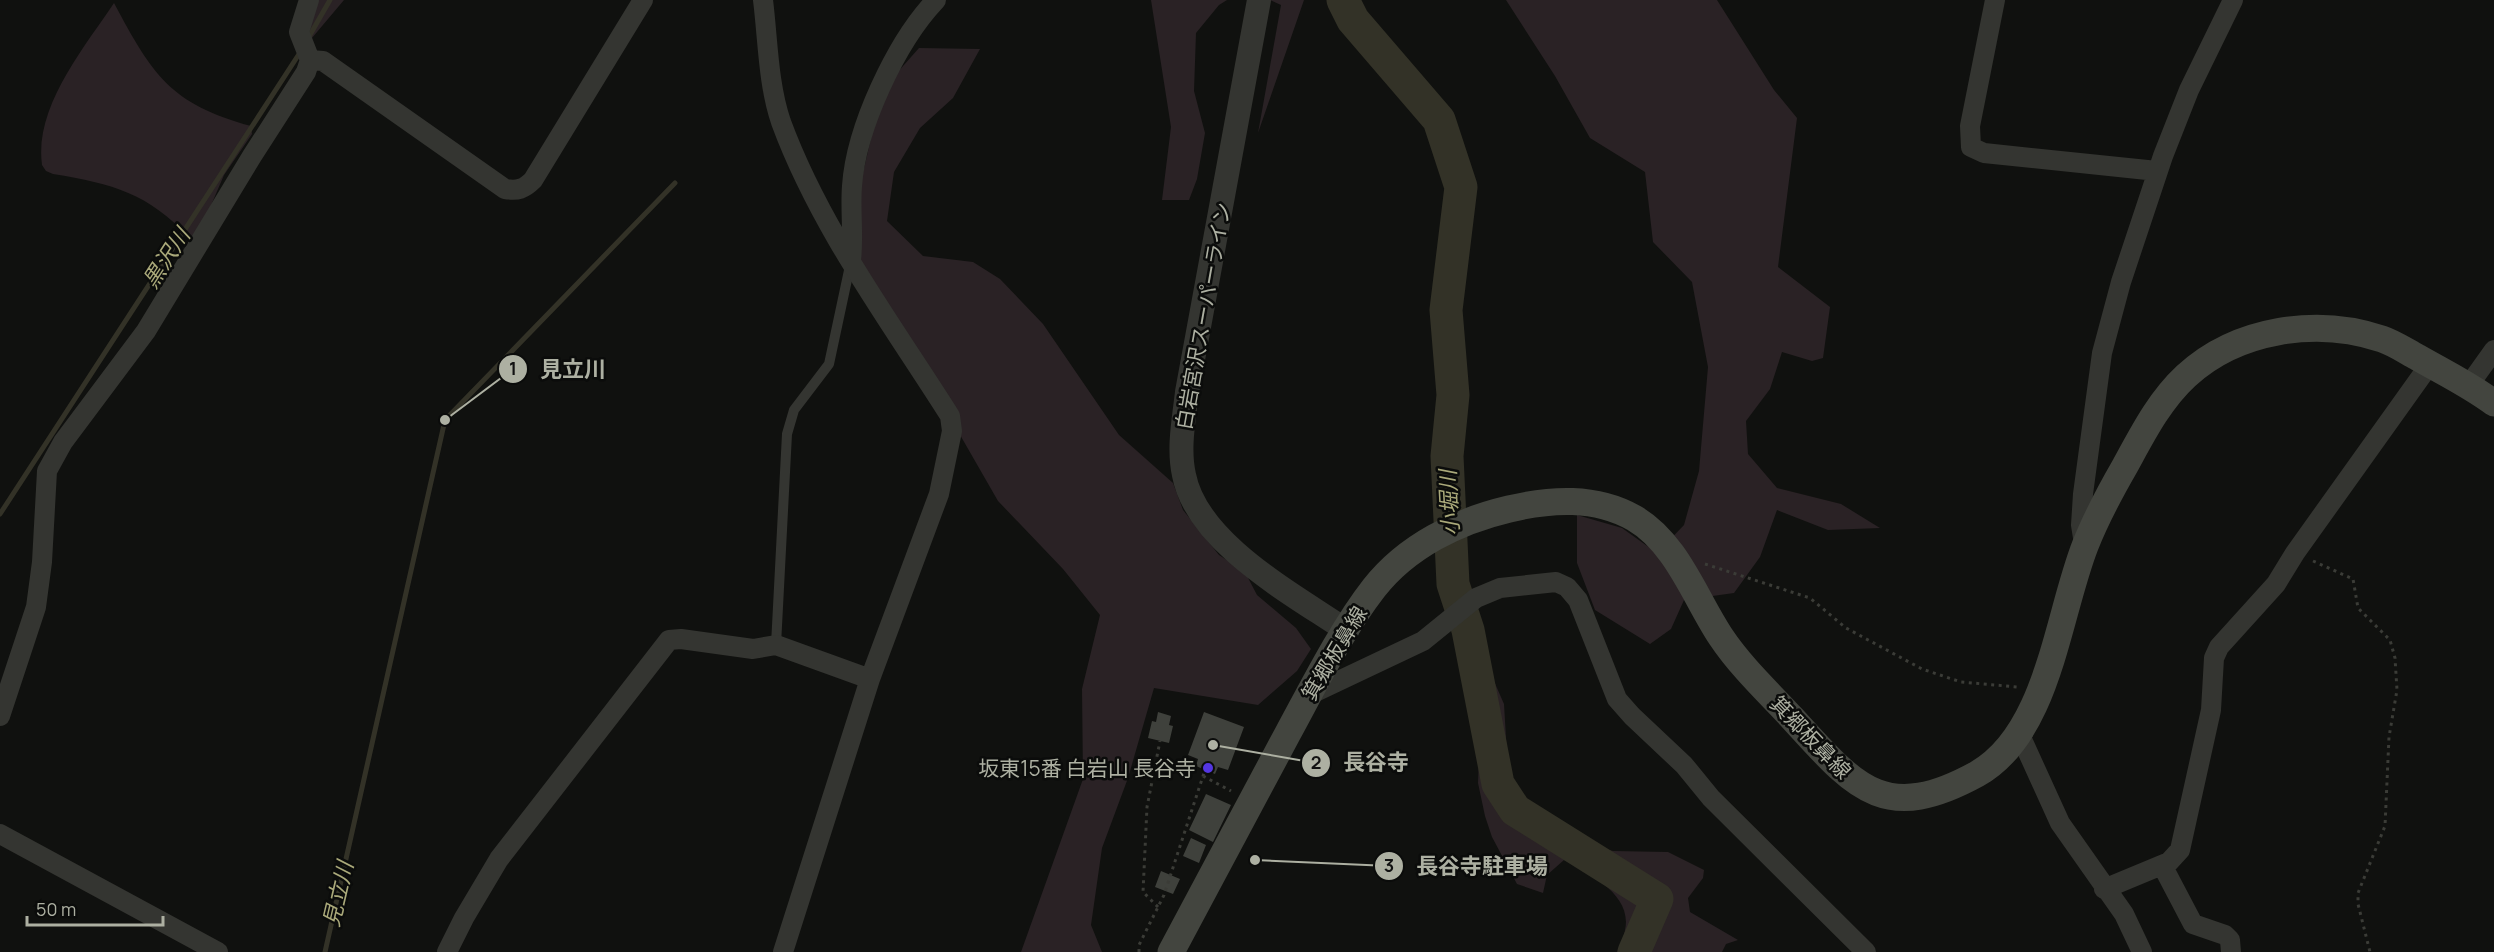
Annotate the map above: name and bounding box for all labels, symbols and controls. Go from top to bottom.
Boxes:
street label: 白岩宮沢スーパーライン [1169,200,1237,432]
water label: 黒沢川 [135,220,198,294]
callout: 見立川 [498,349,618,389]
text: 見立川 [540,354,606,384]
text: 1 [509,356,517,380]
water label: 小堀川 [1432,467,1466,537]
street label: 箕郷板鼻線 [1295,601,1373,705]
street label: 箕郷板鼻線 [1764,690,1858,784]
callout: 長谷寺 [1301,743,1421,783]
text: 長谷寺 [1343,747,1409,777]
text: 2 [1311,750,1321,774]
place label: 坂東15番 白岩山 長谷寺 [978,754,1196,782]
marker: 坂東15番 白岩山 長谷寺 [1201,761,1215,775]
callout: 長谷寺駐車場 [1374,846,1560,886]
text: 長谷寺駐車場 [1416,851,1548,881]
text: 3 [1384,853,1394,877]
water label: 見立川 [316,857,360,930]
scale bar [27,889,164,927]
text: 50 m [36,897,76,921]

